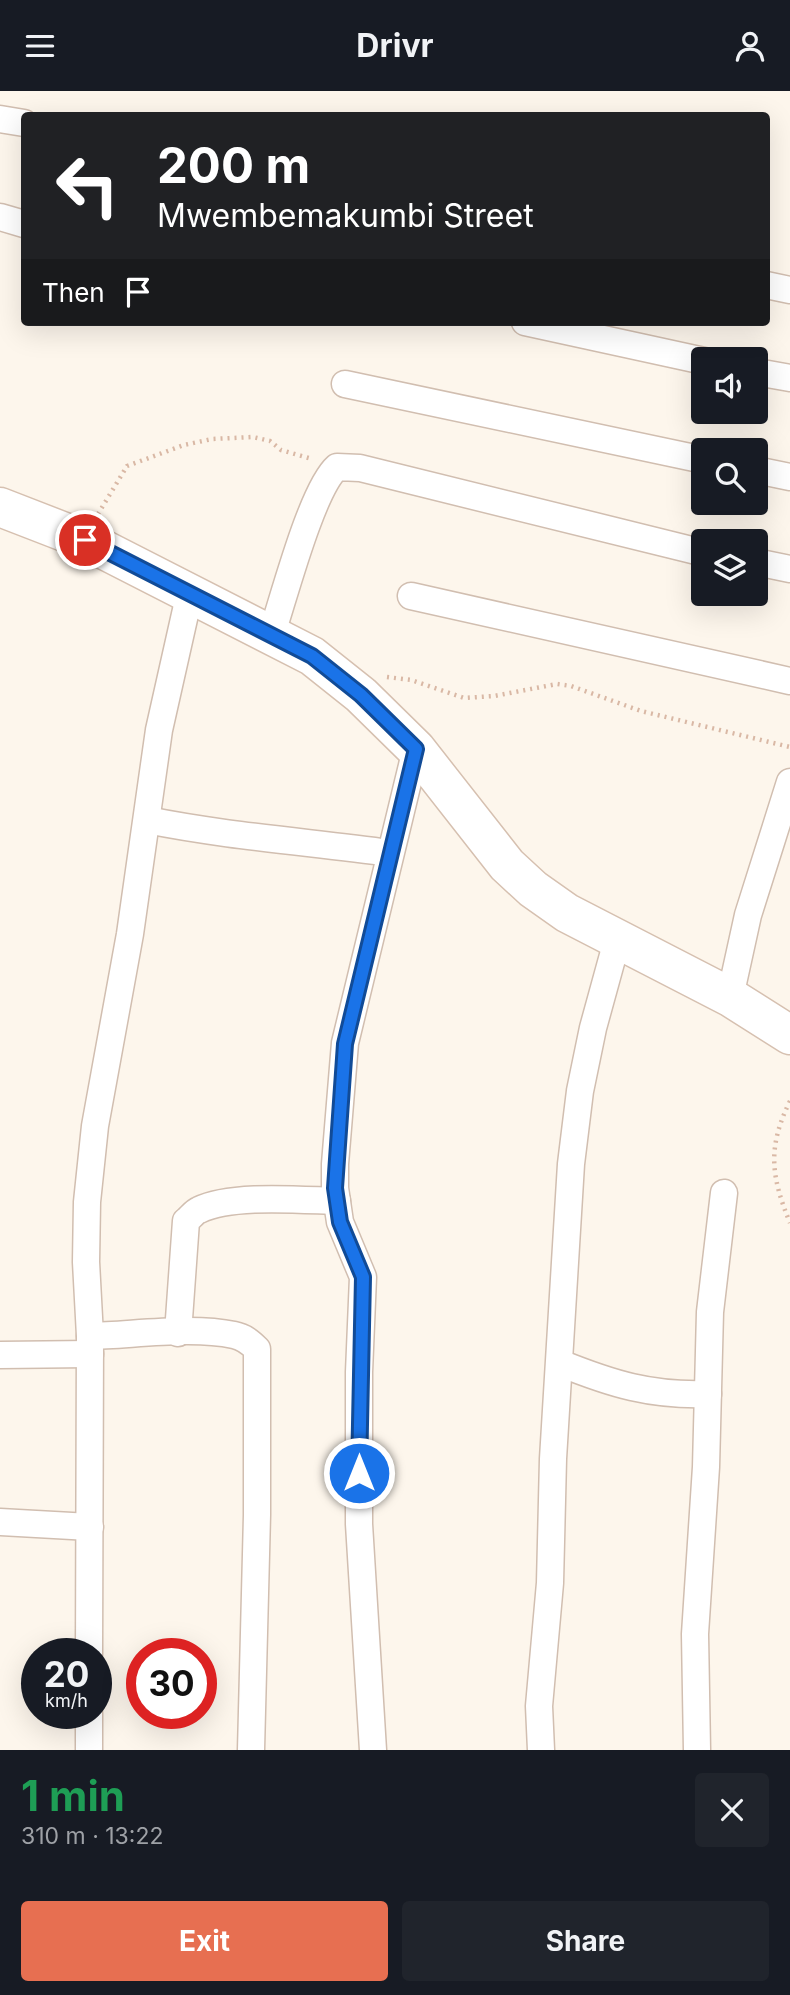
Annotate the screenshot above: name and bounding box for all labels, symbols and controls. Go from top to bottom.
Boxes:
text: Drivr [356,26,434,65]
icon: menu [21,27,59,65]
icon: person [731,27,769,65]
text: 200 m [157,136,310,195]
icon: left [42,140,133,231]
text: Mwembemakumbi Street [157,196,534,235]
icon: arrive [119,273,157,311]
text: Then [42,277,105,308]
map controls [691,347,768,606]
button: sound [691,347,768,424]
button: search [691,438,768,515]
pin [55,510,115,570]
icon: arrive [66,521,104,559]
button: layers [691,529,768,606]
position arrow [322,1436,396,1510]
speed limit sign: 30 [126,1638,217,1729]
text: 20 [44,1653,89,1695]
text: km/h [45,1690,88,1711]
text: 1 min [21,1770,125,1821]
button: close [695,1773,769,1847]
text: 310 m · 13:22 [21,1822,164,1850]
button: Exit [21,1901,388,1981]
button: Share [402,1901,769,1981]

